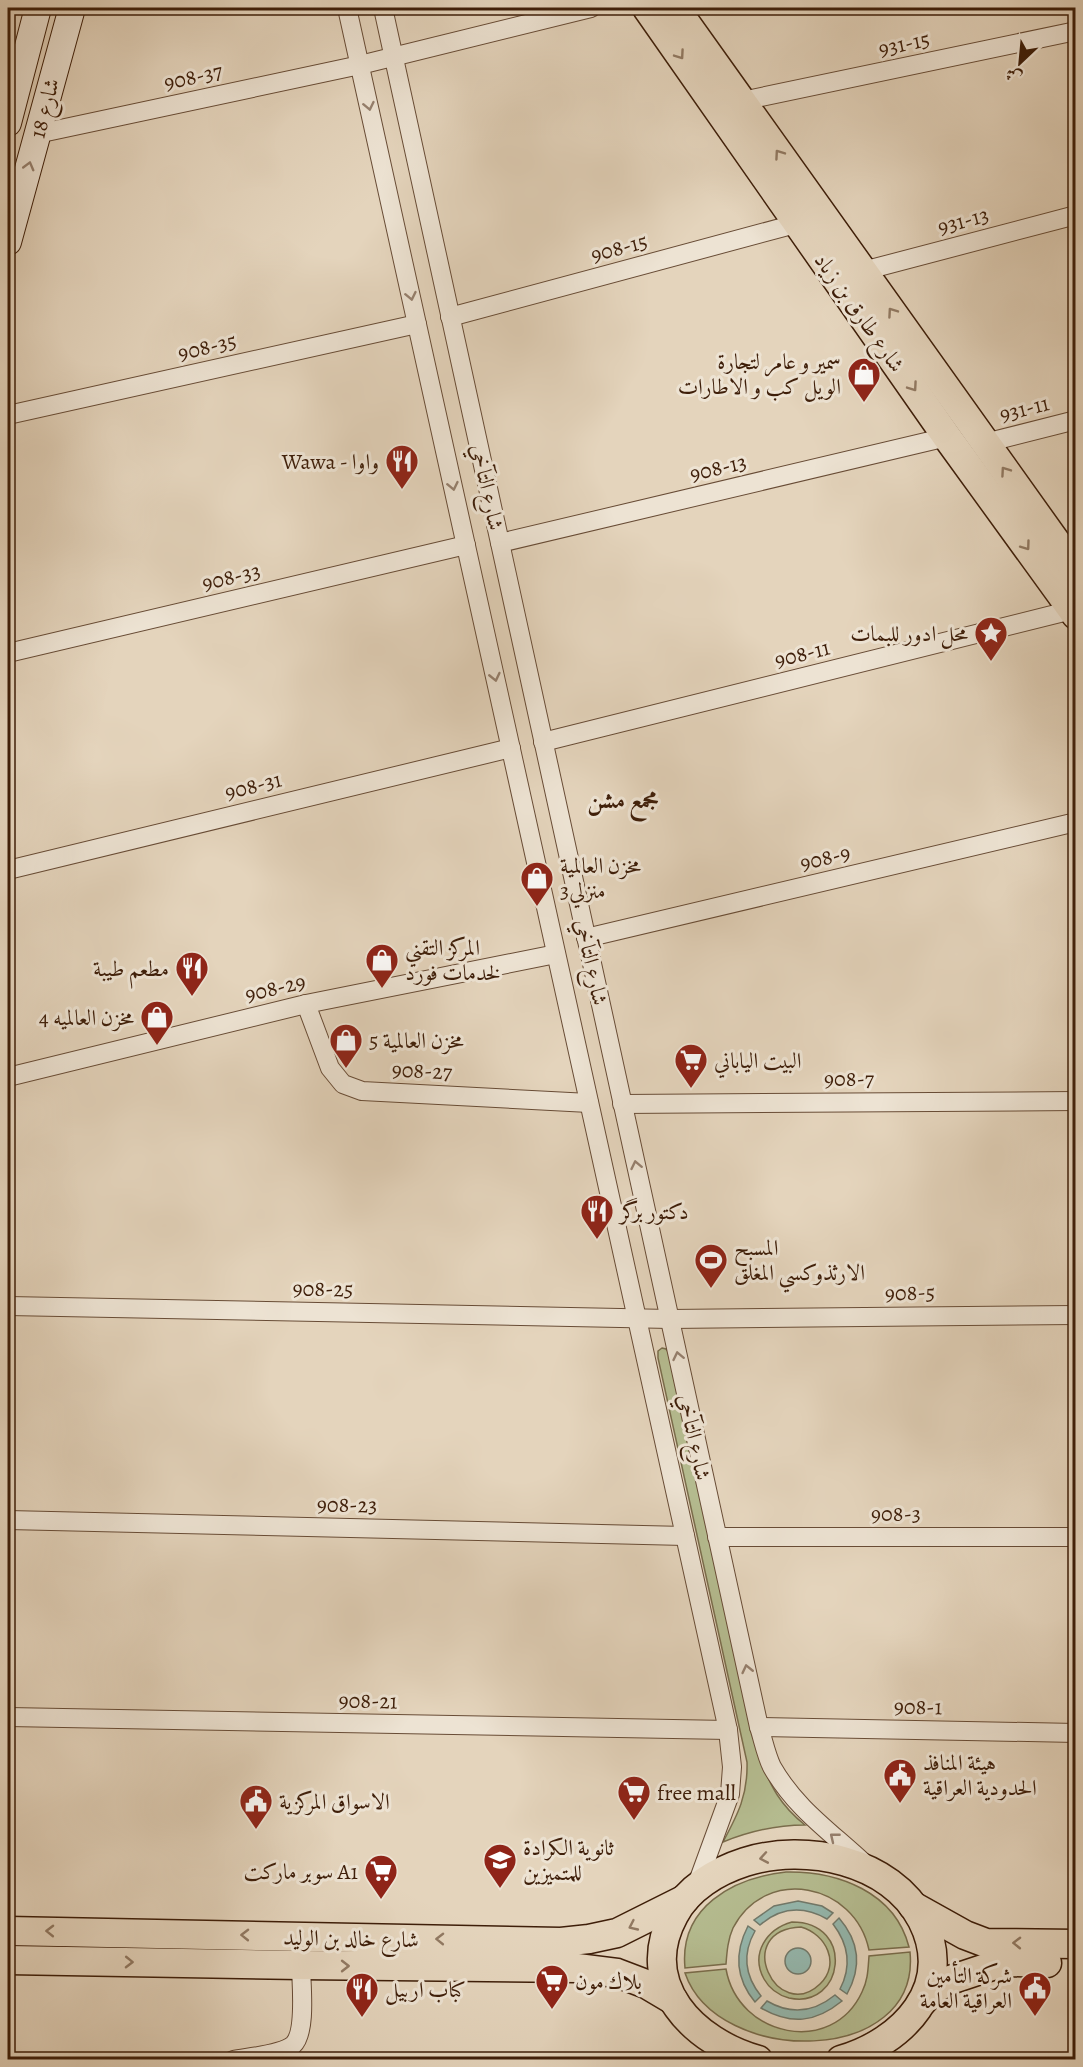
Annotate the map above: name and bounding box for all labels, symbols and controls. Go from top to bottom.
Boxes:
street label: 931-15 [876,24,933,64]
north arrow [990,33,1050,93]
one-way arrow [673,49,684,60]
street label: 908-37 [161,56,226,98]
text: ش [1002,62,1026,89]
street label: شارع 18 [23,75,70,142]
one-way arrow [361,100,374,110]
one-way arrow [775,149,786,160]
one-way arrow [21,161,34,171]
street label: 931-13 [934,200,992,242]
street label: 908-15 [587,226,651,270]
street label: شارع طارق بن زياد [804,247,912,380]
one-way arrow [403,291,416,301]
one-way arrow [888,308,899,319]
street label: 908-35 [175,326,240,368]
place label: سمير و عامر لتجارة الويل كب و الاطارات [678,347,841,402]
shop icon: سمير و عامر لتجارة الويل كب و الاطارات [846,356,882,403]
one-way arrow [906,380,917,391]
street label: 931-11 [996,388,1052,430]
street label: شارع التآخي [460,441,511,534]
restaurant icon: Wawa - واوا [384,443,420,490]
place label: Wawa - واوا [281,447,379,477]
street label: 908-13 [687,447,750,489]
one-way arrow [1001,467,1012,478]
one-way arrow [446,481,459,491]
one-way arrow [1019,539,1030,550]
street label: 908-33 [199,556,263,598]
place icon: محل ادور للبمات [973,615,1009,662]
place label: محل ادور للبمات [850,619,969,649]
street label: 908-11 [772,633,833,675]
one-way arrow [488,672,501,682]
street label: 908-31 [222,764,285,807]
district label: مجمع مشن [587,784,659,822]
street label: 908-9 [797,838,853,878]
place label: مخزن العالمية منزلي3 [560,851,642,909]
shop icon: مخزن العالمية منزلي3 [519,860,555,907]
street label: شارع التآخي [564,916,615,1009]
place label: المركز التقني لخدمات فورد [405,933,500,988]
shop icon: المركز التقني لخدمات فورد [364,942,400,989]
restaurant icon: مطعم طيبة [174,950,210,997]
place label: مطعم طيبة [93,954,169,989]
street label: 908-29 [242,966,308,1009]
shop icon: مخزن العالميه 4 [139,999,175,1046]
place label: مخزن العالميه 4 [39,1003,135,1033]
shop icon: مخزن العالمية 5 [328,1022,364,1069]
place label: مخزن العالمية 5 [369,1026,465,1056]
supermarket icon: البيت الياباني [673,1042,709,1089]
place label: البيت الياباني [714,1046,802,1079]
street label: 908-27 [391,1054,454,1088]
street label: 908-7 [824,1064,875,1094]
one-way arrow [630,1160,643,1170]
restaurant icon: دكتور برگر [579,1193,615,1240]
place label: دكتور برگر [618,1197,689,1227]
place label: المسبح الارثذوكسي المغلق [734,1233,865,1293]
sports icon: المسبح الارثذوكسي المغلق [693,1242,729,1289]
street label: 908-25 [292,1273,354,1305]
street label: 908-5 [885,1278,935,1308]
one-way arrow [672,1351,685,1361]
street label: شارع التآخي [667,1391,718,1484]
street label: 908-23 [317,1489,377,1521]
street label: 908-3 [871,1499,921,1529]
one-way arrow [741,1664,754,1674]
street label: 908-21 [338,1685,398,1717]
street label: 908-1 [894,1692,942,1722]
place label: هيئة المنافذ الحدودية العراقية [923,1748,1037,1803]
public building icon: هيئة المنافذ الحدودية العراقية [882,1757,918,1804]
supermarket icon: free mall [616,1774,652,1821]
place label: free mall [657,1778,736,1808]
public building icon: الاسواق المركزية [238,1783,274,1830]
place label: الاسواق المركزية [279,1787,390,1817]
place label: ثانوية الكرادة للمتميزين [523,1833,614,1888]
one-way arrow [830,1833,841,1844]
school or university icon: ثانوية الكرادة للمتميزين [482,1842,518,1889]
one-way arrow [760,1851,769,1863]
supermarket icon: سوبر ماركت A1 [363,1853,399,1900]
place label: سوبر ماركت A1 [243,1857,358,1887]
one-way arrow [628,1918,639,1930]
street label: شارع خالد بن الوليد [283,1923,419,1958]
one-way arrow [46,1925,55,1938]
one-way arrow [241,1929,250,1942]
one-way arrow [436,1933,445,1946]
one-way arrow [1013,1937,1022,1949]
one-way arrow [124,1956,133,1968]
one-way arrow [340,1960,349,1972]
place label: شركة التأمين العراقية العامة [920,1960,1012,2016]
supermarket icon: بلاك مون [534,1963,570,2010]
place label: بلاك مون [575,1967,642,1997]
public building icon: شركة التأمين العراقية العامة [1017,1970,1053,2017]
restaurant icon: كباب اربيل [344,1971,380,2018]
place label: كباب اربيل [385,1975,466,2005]

